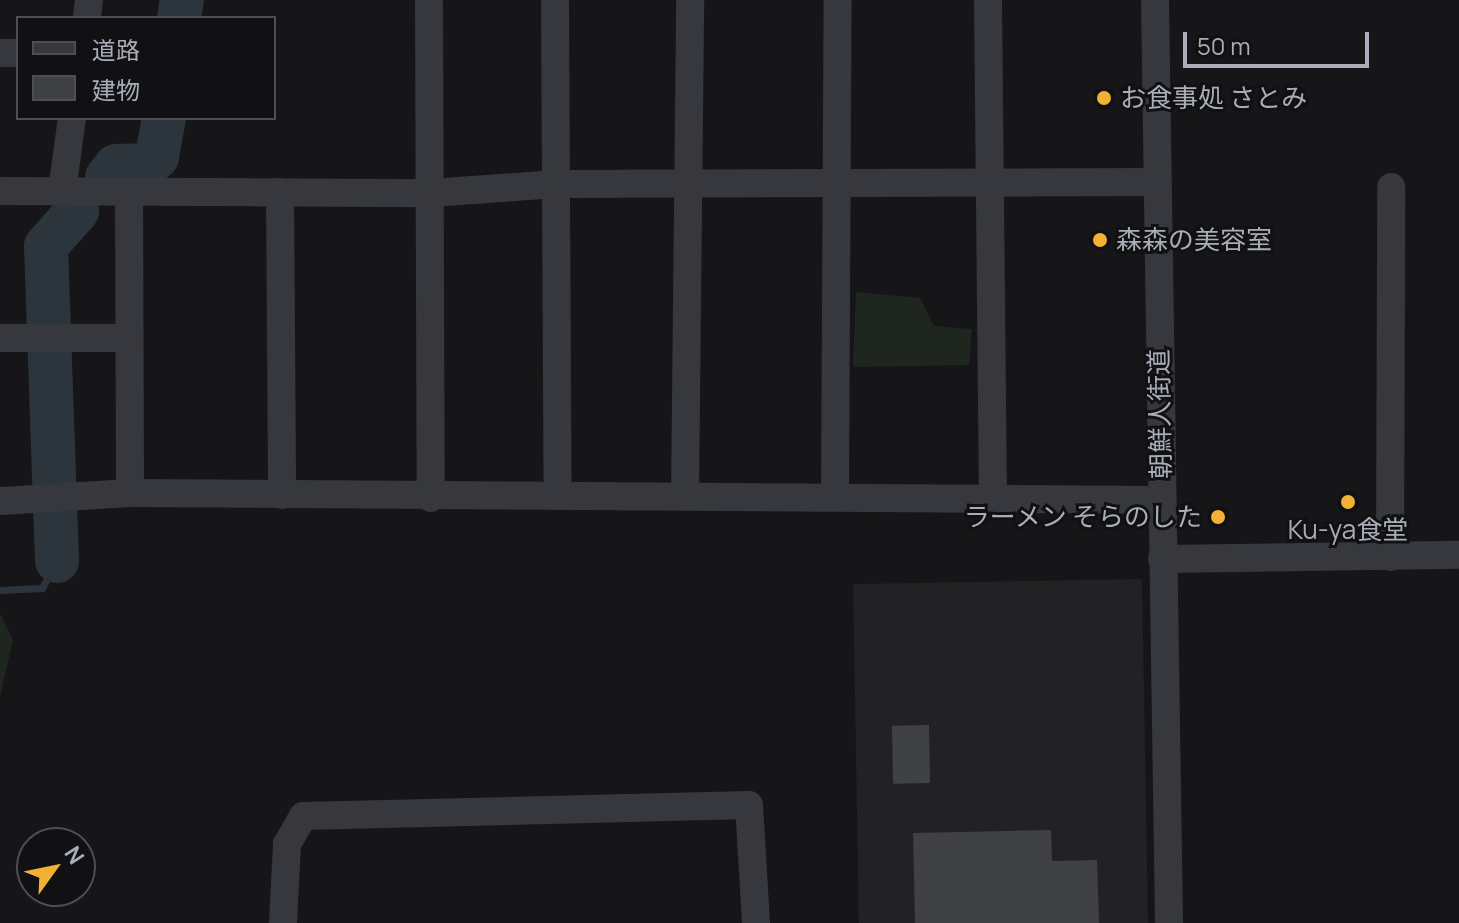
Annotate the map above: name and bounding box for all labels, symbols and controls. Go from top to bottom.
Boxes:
legend [16,16,276,120]
scale bar [1187,16,1373,66]
text: 50 m [1197,29,1251,62]
text: 道路 [92,33,140,66]
text: 建物 [92,73,140,106]
place label: お食事処 さとみ [1120,82,1307,114]
marker: お食事処 さとみ [1095,89,1113,107]
place label: 森森の美容室 [1116,224,1272,256]
marker: 森森の美容室 [1091,231,1109,249]
street label: 朝鮮人街道 [1143,349,1177,479]
marker: Ku-ya食堂 [1339,493,1357,511]
place label: ラーメン そらのした [963,501,1202,533]
marker: ラーメン そらのした [1209,508,1227,526]
place label: Ku-ya食堂 [1288,514,1408,546]
north arrow [16,827,96,907]
text: N [58,840,91,870]

